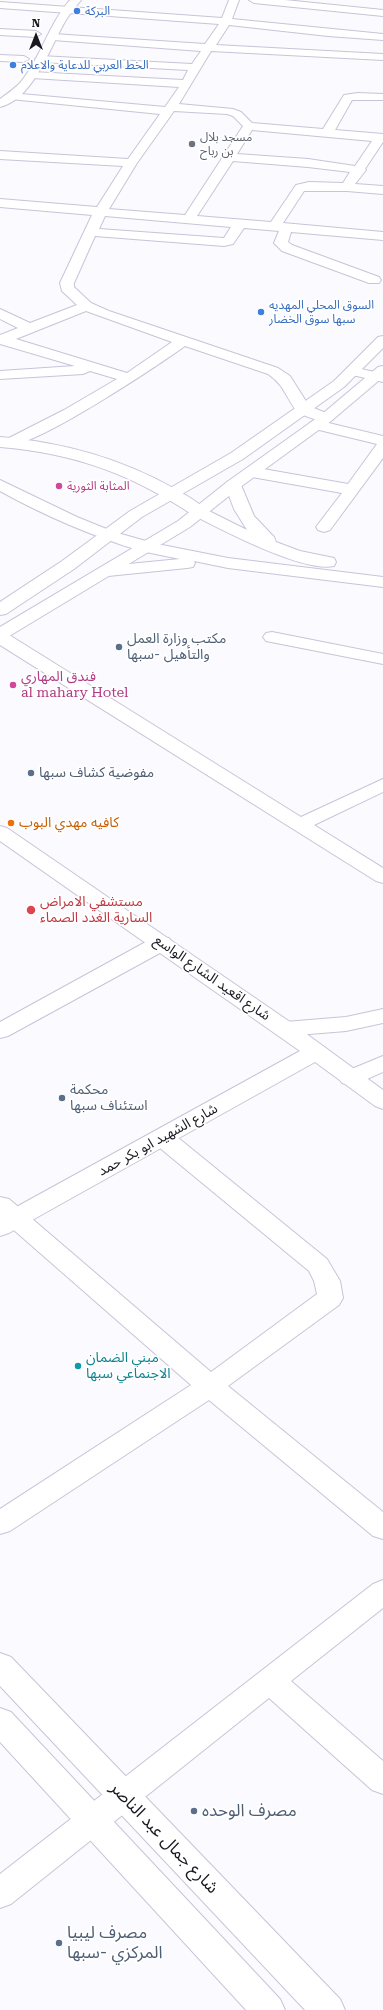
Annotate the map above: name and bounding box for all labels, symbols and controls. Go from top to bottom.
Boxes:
place label: البركة [85,4,110,18]
marker: البركة [72,6,82,16]
north arrow [16,16,56,56]
text: N [32,17,40,30]
place label: الخط العربي للدعاية والاعلام [21,58,149,72]
marker: الخط العربي للدعاية والاعلام [8,60,18,70]
place label: مسجد بلال بن رباح [200,130,252,158]
marker: مسجد بلال بن رباح [187,139,197,149]
place label: السوق المحلي المهديه سبها سوق الخضار [269,298,374,326]
marker: السوق المحلي المهديه سبها سوق الخضار [256,307,266,317]
place label: المثابة الثورية [67,479,130,493]
marker: المثابة الثورية [54,481,64,491]
place label: مكتب وزارة العمل والتأهيل -سبها [127,631,226,664]
marker: مكتب وزارة العمل والتأهيل -سبها [114,642,124,652]
place label: فندق المهاري al mahary Hotel [21,669,128,702]
marker: فندق المهاري al mahary Hotel [8,680,18,690]
place label: مفوضية كشاف سبها [39,765,154,781]
marker: مفوضية كشاف سبها [26,768,36,778]
place label: كافيه مهدي البوب [19,815,119,831]
marker: كافيه مهدي البوب [6,818,16,828]
place label: مستشفي الامراض السارية الغدد الصماء [40,894,152,926]
marker: مستشفي الامراض السارية الغدد الصماء [25,904,37,916]
street label: شارع اقعيد الشارع الواسع [151,932,273,1024]
place label: محكمة استئناف سبها [70,1082,147,1114]
marker: محكمة استئناف سبها [57,1093,67,1103]
street label: شارع الشهيد ابو بكر حمد [95,1100,221,1180]
place label: مبني الضمان الاجنماعي سبها [86,1350,171,1382]
marker: مبني الضمان الاجنماعي سبها [73,1361,83,1371]
street label: شارع جمال عبد الناصر [105,1778,223,1898]
place label: مصرف الوحده [202,1801,297,1821]
marker: مصرف الوحده [189,1806,199,1816]
place label: مصرف ليبيا المركزي -سبها [67,1923,163,1963]
marker: مصرف ليبيا المركزي -سبها [54,1938,64,1948]

